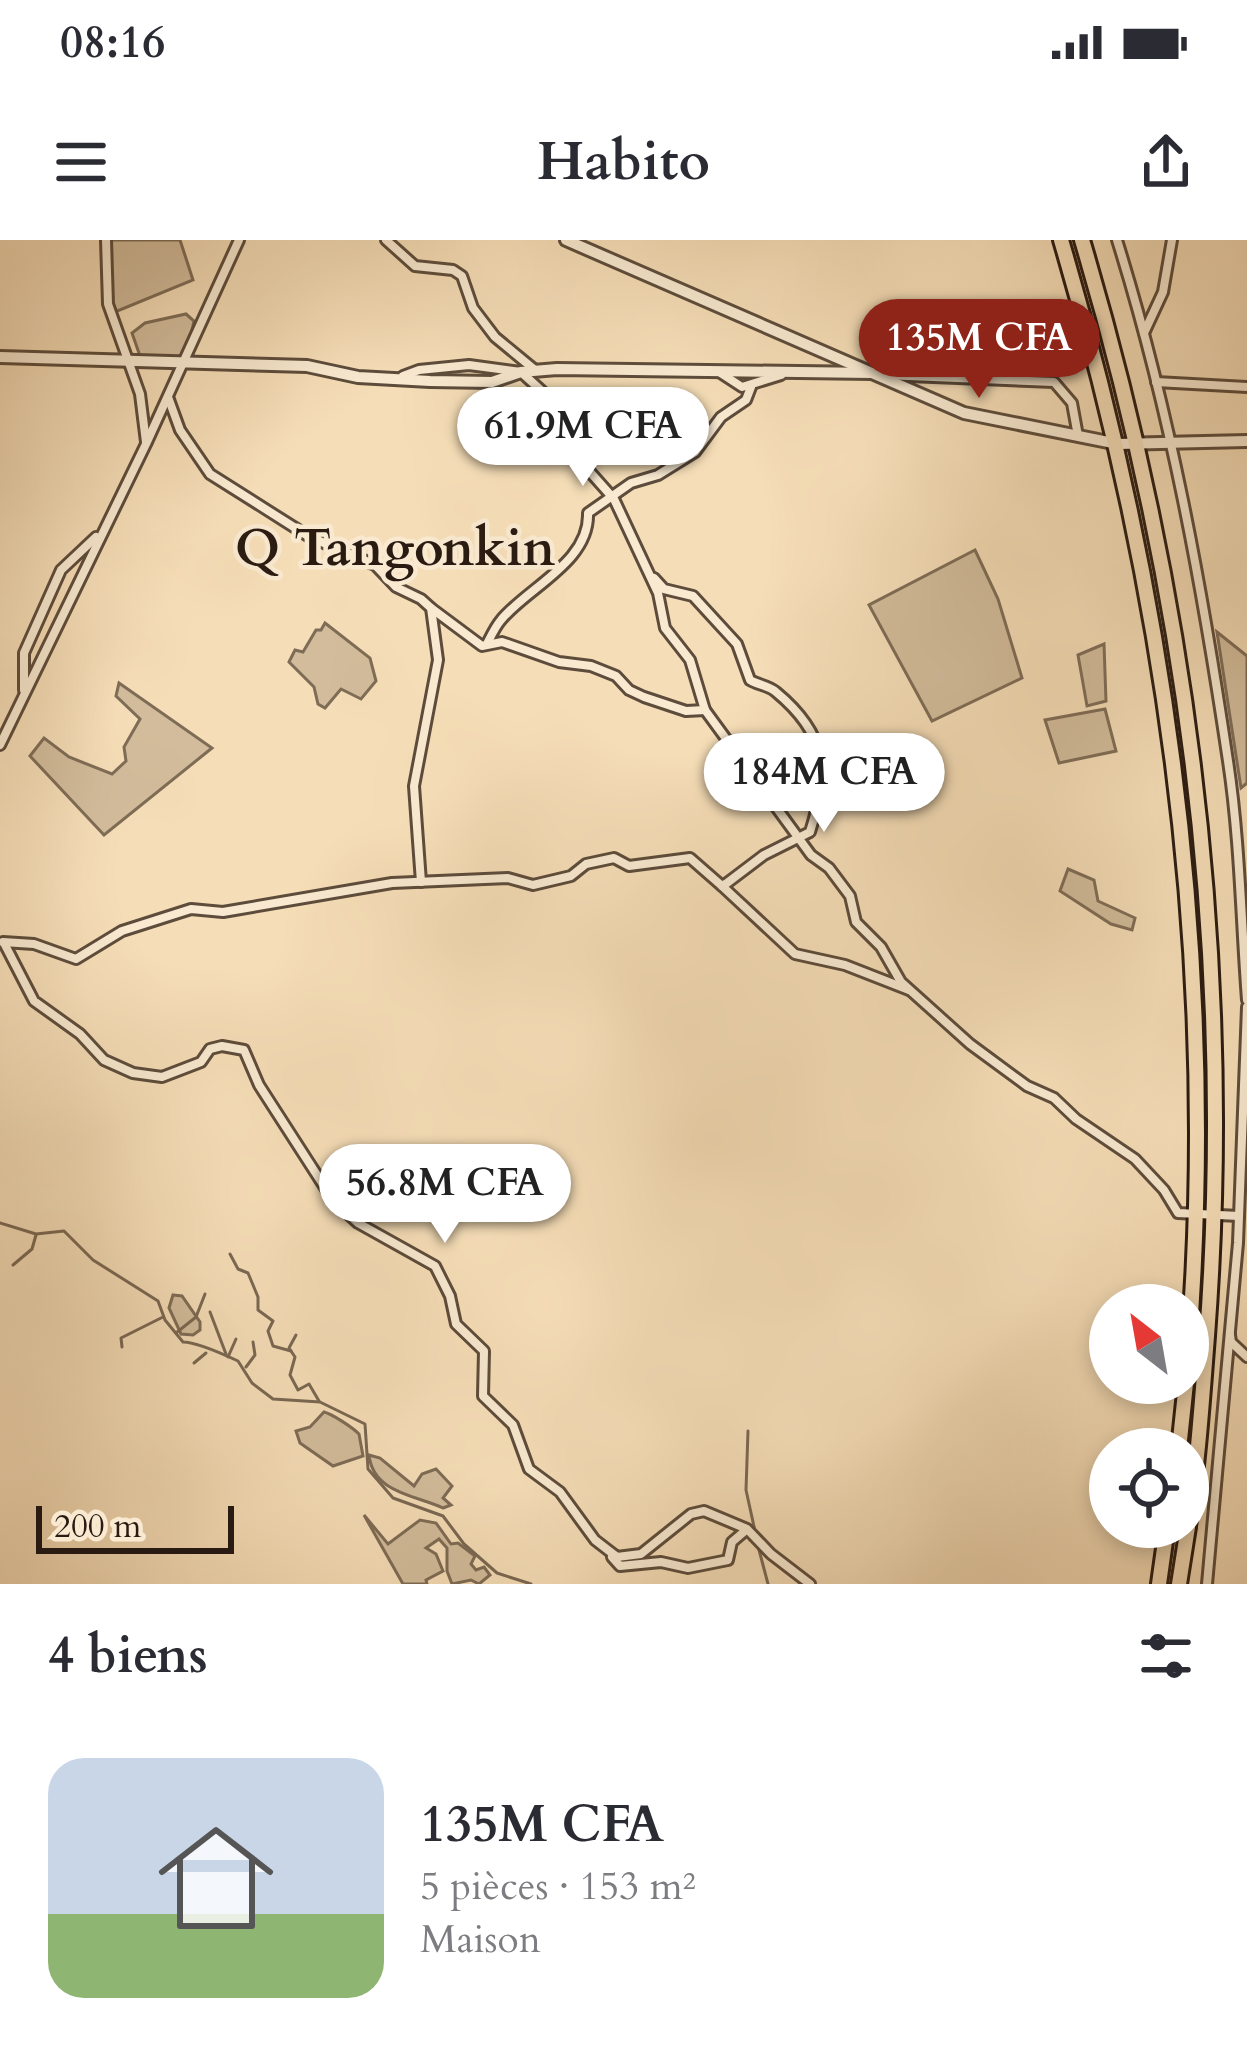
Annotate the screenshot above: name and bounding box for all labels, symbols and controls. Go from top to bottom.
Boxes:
text: 08:16 [60,12,165,73]
text: Habito [537,126,710,199]
icon: menu [48,129,114,195]
icon: share [1133,129,1199,195]
pin: 135M CFA [855,299,1103,401]
text: 135M CFA [886,311,1072,364]
pin: 61.9M CFA [446,387,720,489]
text: 61.9M CFA [484,399,682,452]
district label: Q Tangonkin [235,514,555,584]
pin: 184M CFA [700,733,948,835]
text: 184M CFA [731,745,917,798]
pin: 56.8M CFA [308,1144,582,1246]
text: 56.8M CFA [346,1156,544,1209]
north arrow [1089,1284,1209,1404]
map controls [1089,1284,1209,1548]
button: locate [1089,1428,1209,1548]
scale bar [36,1500,234,1553]
text: 200 m [54,1504,141,1549]
text: 4 biens [48,1621,208,1691]
icon: filters [1133,1623,1199,1689]
text: 135M CFA [420,1790,664,1860]
icon: home [144,1806,288,1950]
text: 5 pièces · 153 m² [420,1860,696,1913]
text: Maison [420,1913,541,1966]

